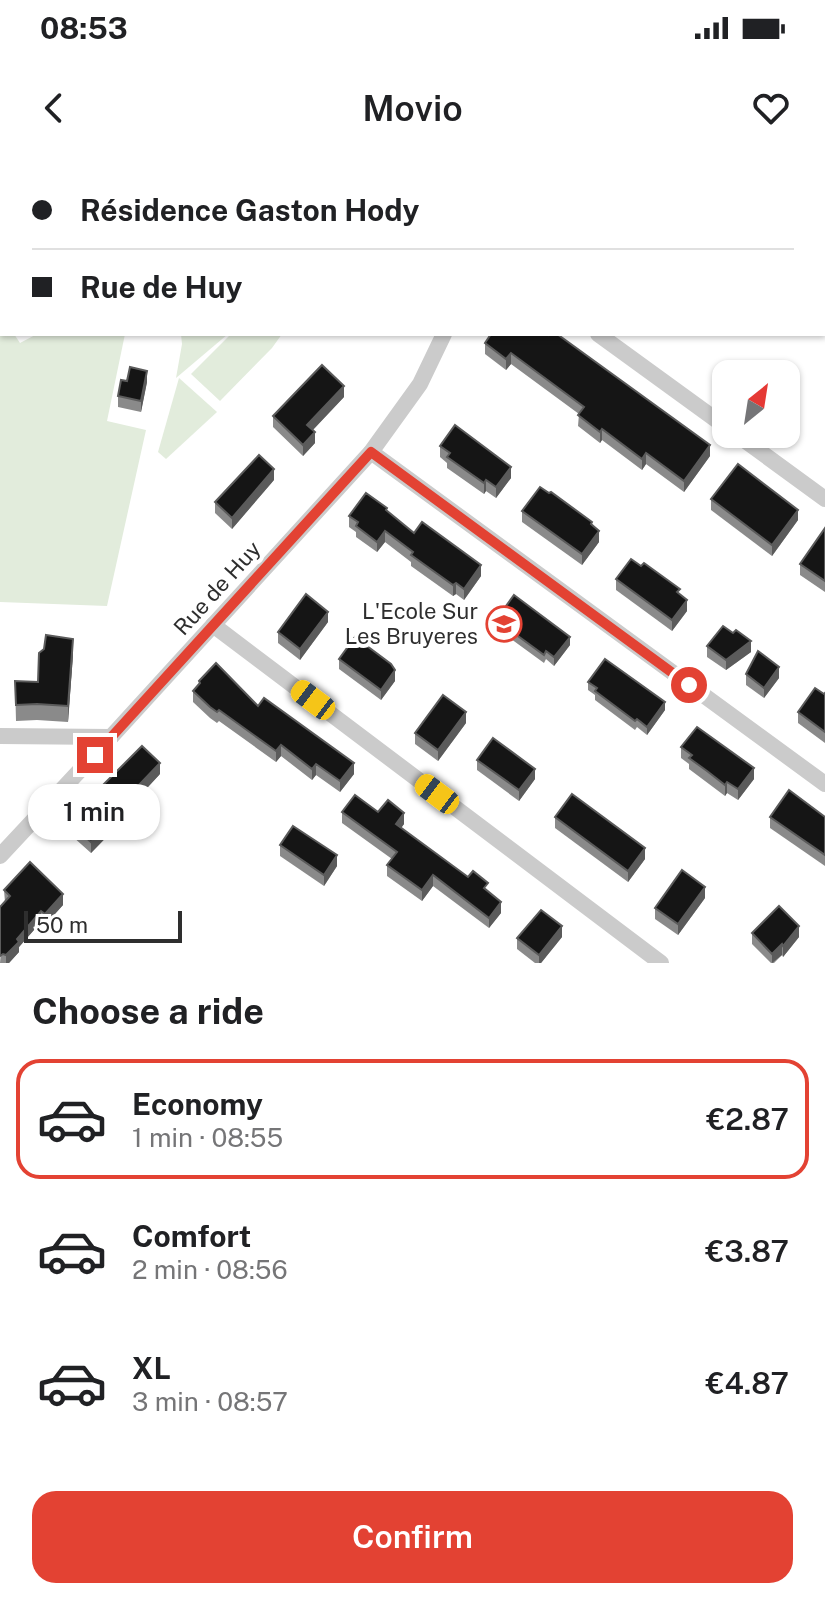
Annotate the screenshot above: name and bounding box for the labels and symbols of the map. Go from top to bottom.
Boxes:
north arrow [712,360,800,448]
street label: Rue de Huy [168,536,266,640]
place label: L'Ecole Sur Les Bruyeres [345,598,478,649]
school or university icon: L'Ecole Sur Les Bruyeres [485,605,523,643]
route start [671,667,707,703]
car [287,676,339,724]
route end [77,737,113,773]
car [411,770,463,818]
callout: 1 min [29,783,161,839]
scale bar [24,907,182,943]

